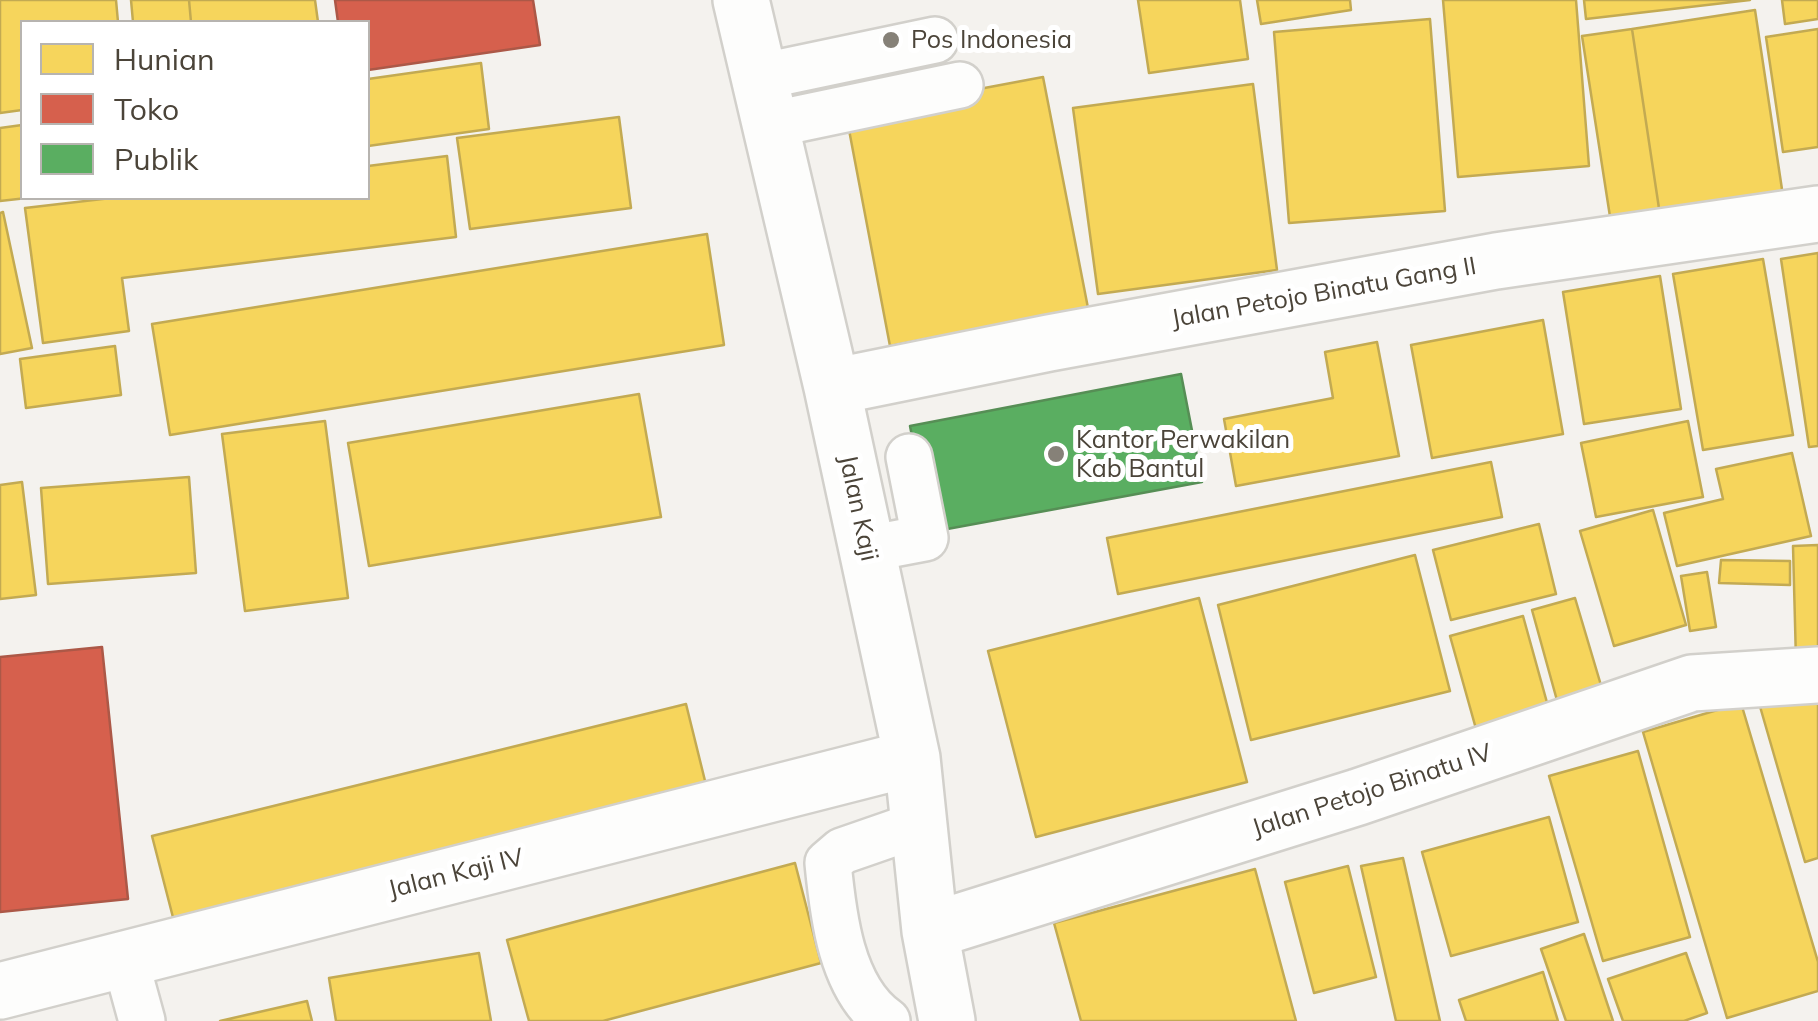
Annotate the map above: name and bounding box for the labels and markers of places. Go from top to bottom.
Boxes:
place label: Pos Indonesia [911,25,1072,55]
marker: Pos Indonesia [880,29,902,51]
place label: Kantor Perwakilan Kab Bantul [1076,425,1290,484]
marker: Kantor Perwakilan Kab Bantul [1045,443,1067,465]

